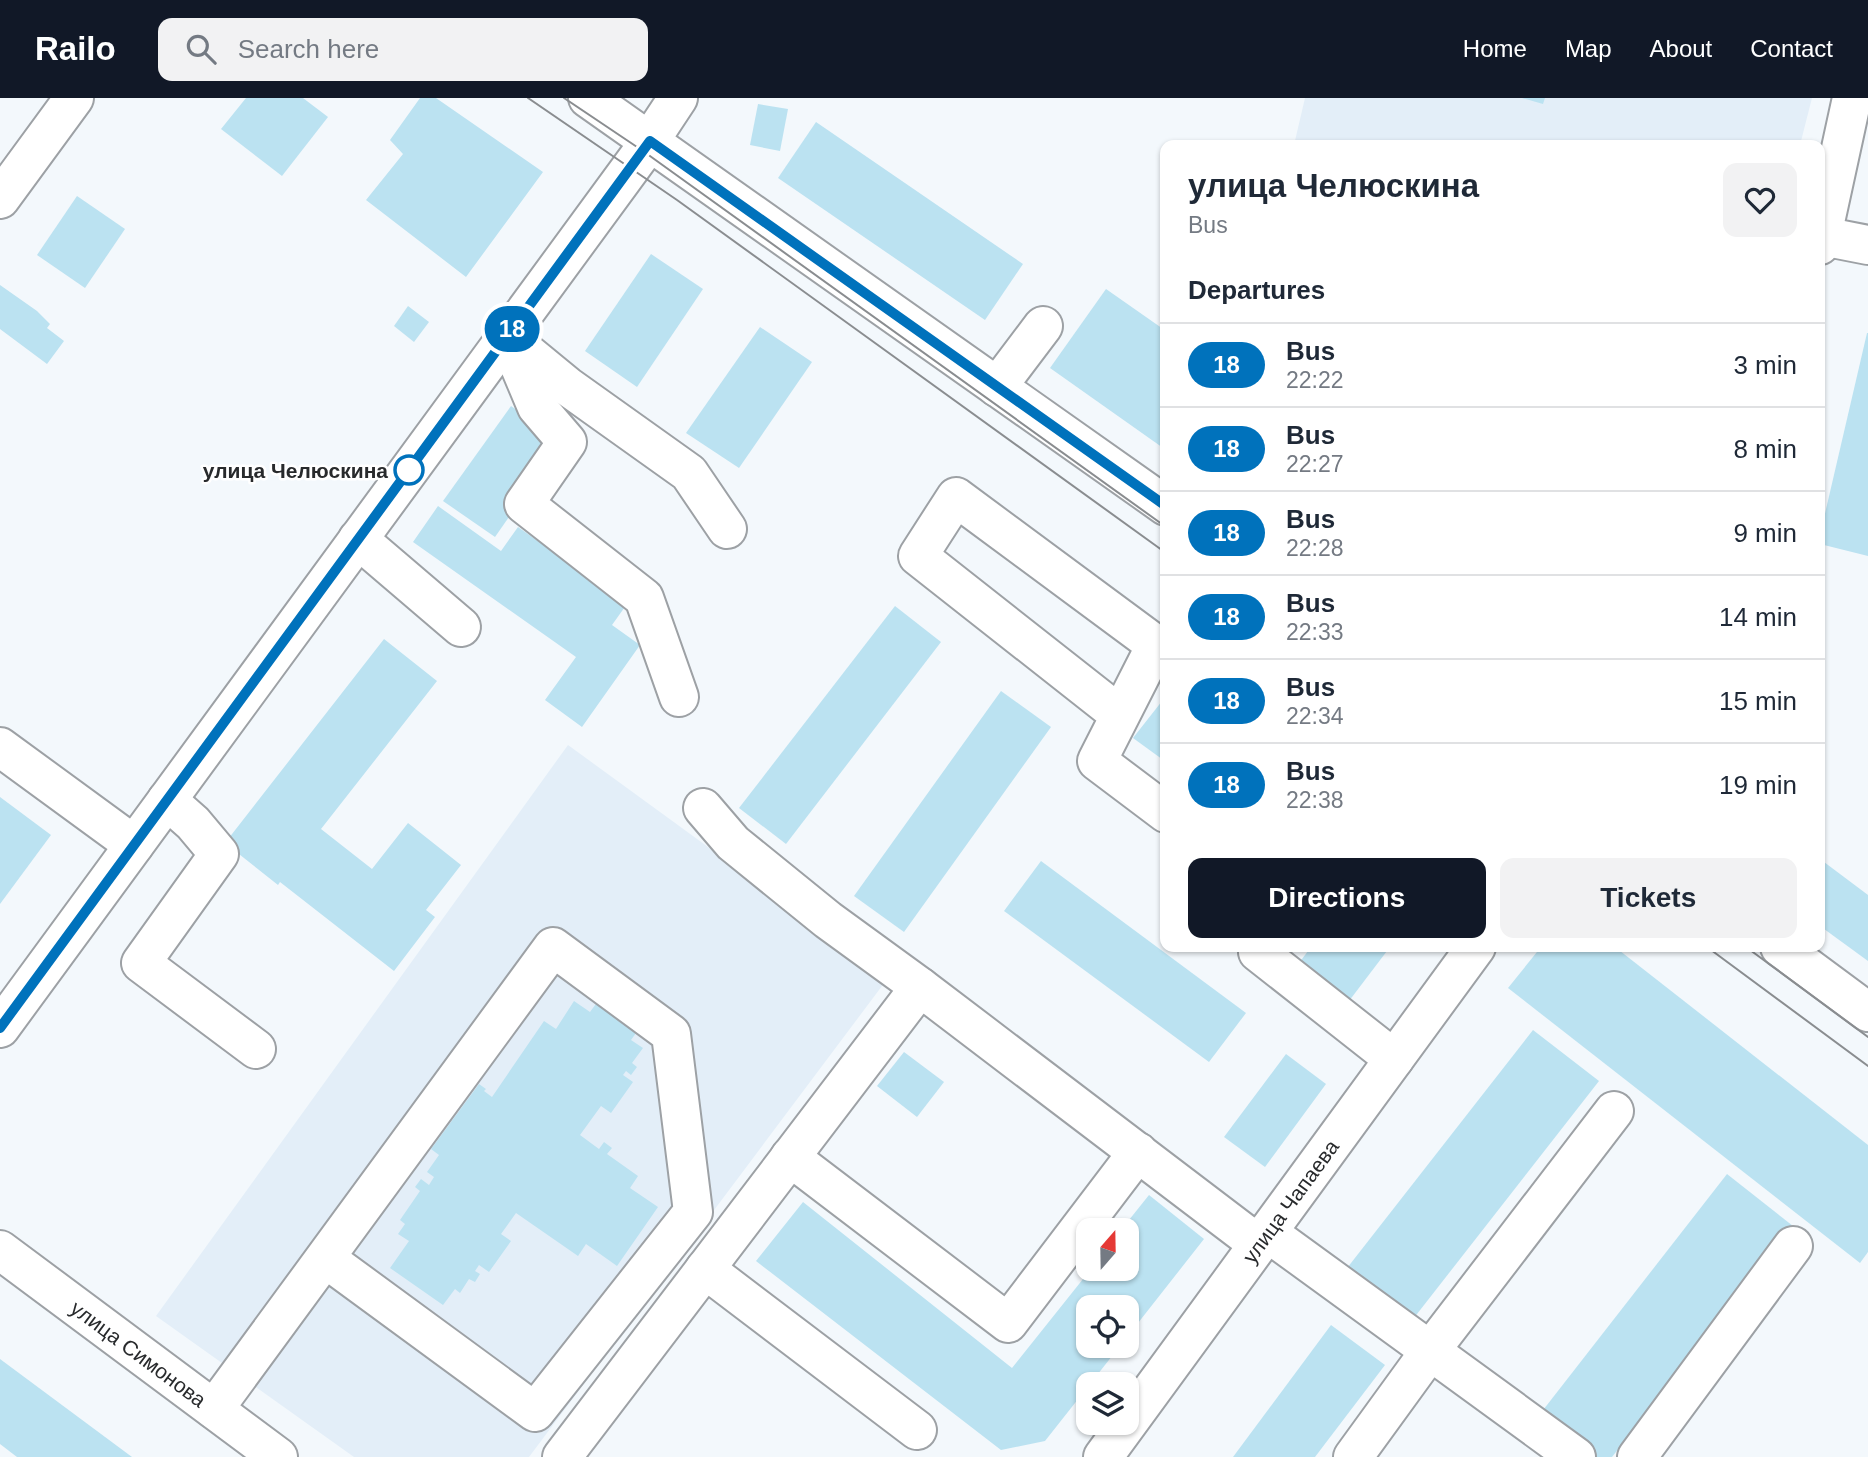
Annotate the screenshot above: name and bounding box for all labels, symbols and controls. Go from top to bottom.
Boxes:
search box [158,18,648,81]
text: Railo [35,30,116,67]
icon: search [182,30,220,68]
text: Search here [238,34,379,64]
text: Home [1463,35,1527,62]
text: Map [1565,35,1612,62]
text: About [1650,35,1712,62]
text: Contact [1750,35,1833,62]
button: heart [1723,163,1797,237]
text: улица Челюскина [1188,167,1479,204]
text: Bus [1188,212,1228,238]
text: Departures [1188,275,1325,305]
line badge: 18 [480,306,544,352]
text: 18 [499,315,525,342]
text: Bus [1286,336,1335,366]
text: 3 min [1733,350,1797,380]
text: 18 [1213,351,1240,378]
text: 22:22 [1286,367,1344,393]
text: Bus [1286,420,1335,450]
text: 8 min [1733,434,1797,464]
text: 18 [1213,435,1240,462]
text: 22:27 [1286,451,1344,477]
marker: улица Челюскина [394,455,424,485]
place label: улица Челюскина [203,459,388,482]
text: Bus [1286,504,1335,534]
text: 9 min [1733,518,1797,548]
text: 18 [1213,519,1240,546]
text: 22:28 [1286,535,1344,561]
text: Bus [1286,588,1335,618]
text: 14 min [1719,602,1797,632]
text: 18 [1213,603,1240,630]
text: 22:33 [1286,619,1344,645]
text: Bus [1286,672,1335,702]
text: 15 min [1719,686,1797,716]
text: 18 [1213,687,1240,714]
text: 22:34 [1286,703,1344,729]
text: Bus [1286,756,1335,786]
text: 19 min [1719,770,1797,800]
text: 18 [1213,771,1240,798]
text: 22:38 [1286,787,1344,813]
button: Directions [1188,858,1486,938]
button: Tickets [1500,858,1797,938]
street label: улица Чапаева [1238,1135,1343,1267]
north arrow [1076,1218,1139,1281]
map controls [1076,1218,1139,1435]
button: locate [1076,1295,1139,1358]
street label: улица Симонова [67,1296,211,1411]
button: layers [1076,1372,1139,1435]

